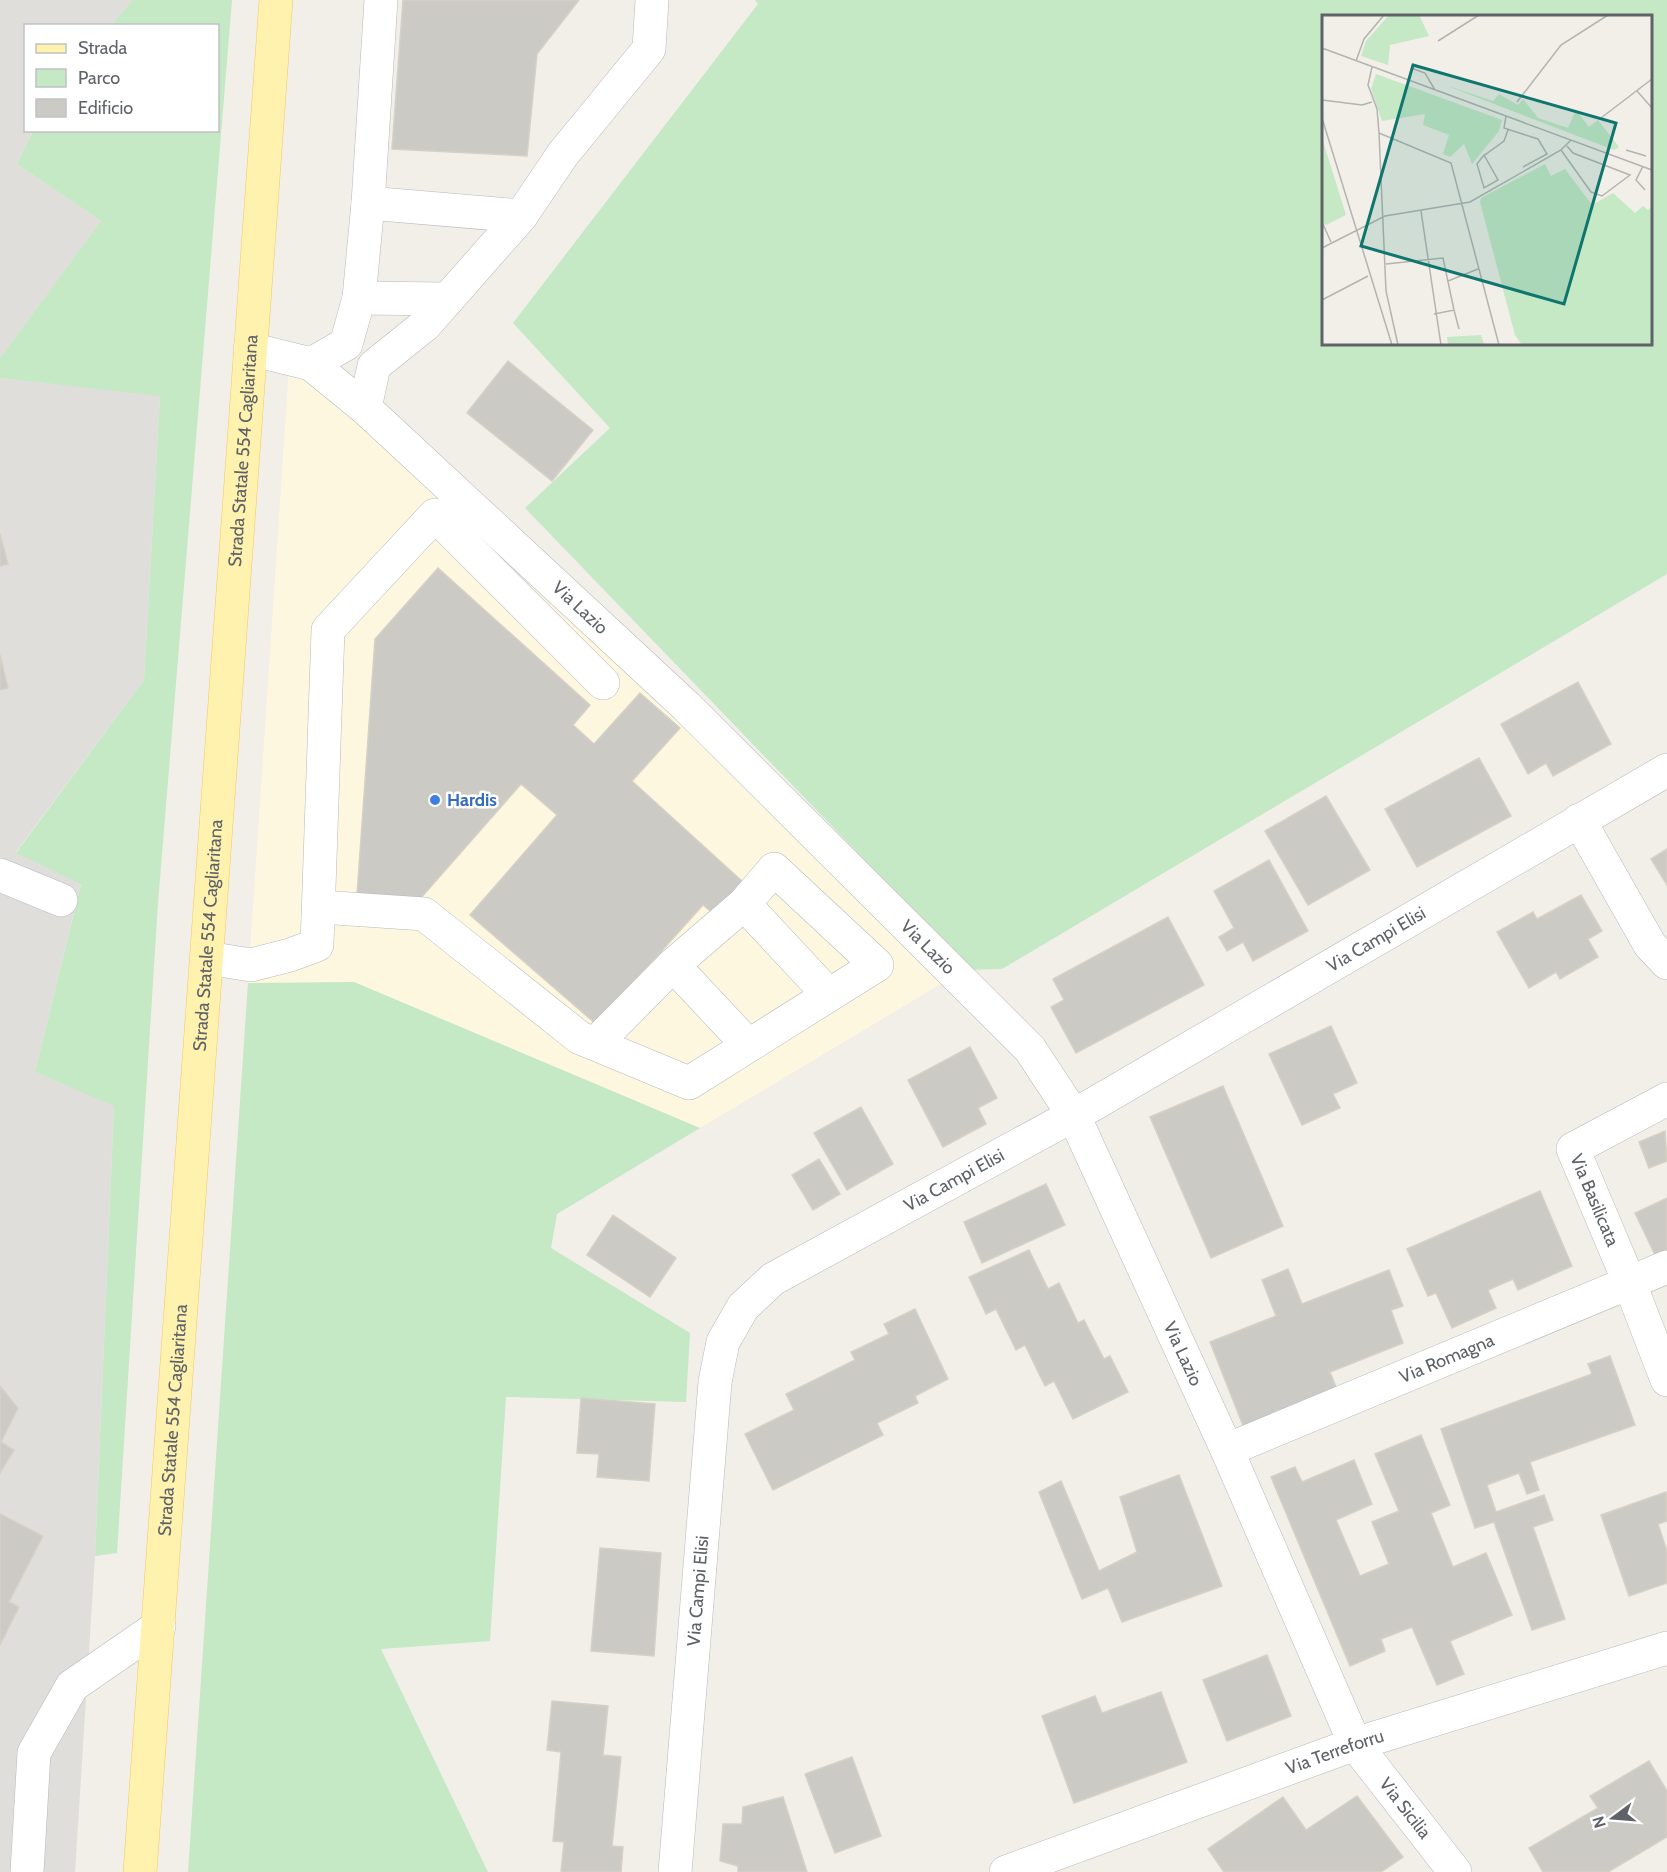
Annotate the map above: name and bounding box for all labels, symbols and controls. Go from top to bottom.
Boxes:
inset map [1322,15,1652,345]
legend [24,24,219,132]
text: Strada [78,37,128,59]
text: Parco [78,67,120,89]
text: Edificio [78,97,133,119]
street label: Strada Statale 554 Cagliaritana [224,334,263,568]
street label: Via Lazio [548,576,613,639]
place label: Hardis [447,789,497,811]
marker: Hardis [428,793,442,807]
street label: Strada Statale 554 Cagliaritana [189,818,227,1052]
street label: Via Campi Elisi [1323,902,1430,977]
street label: Via Lazio [896,915,960,979]
street label: Via Campi Elisi [900,1144,1008,1217]
street label: Via Basilicata [1565,1151,1624,1250]
street label: Strada Statale 554 Cagliaritana [153,1303,192,1537]
street label: Via Lazio [1159,1318,1207,1389]
street label: Via Romagna [1396,1329,1498,1388]
street label: Via Campi Elisi [682,1535,713,1647]
street label: Via Terreforru [1283,1725,1387,1779]
street label: Via Sicilia [1375,1773,1436,1843]
north arrow [1583,1788,1643,1848]
text: N [1588,1814,1610,1830]

